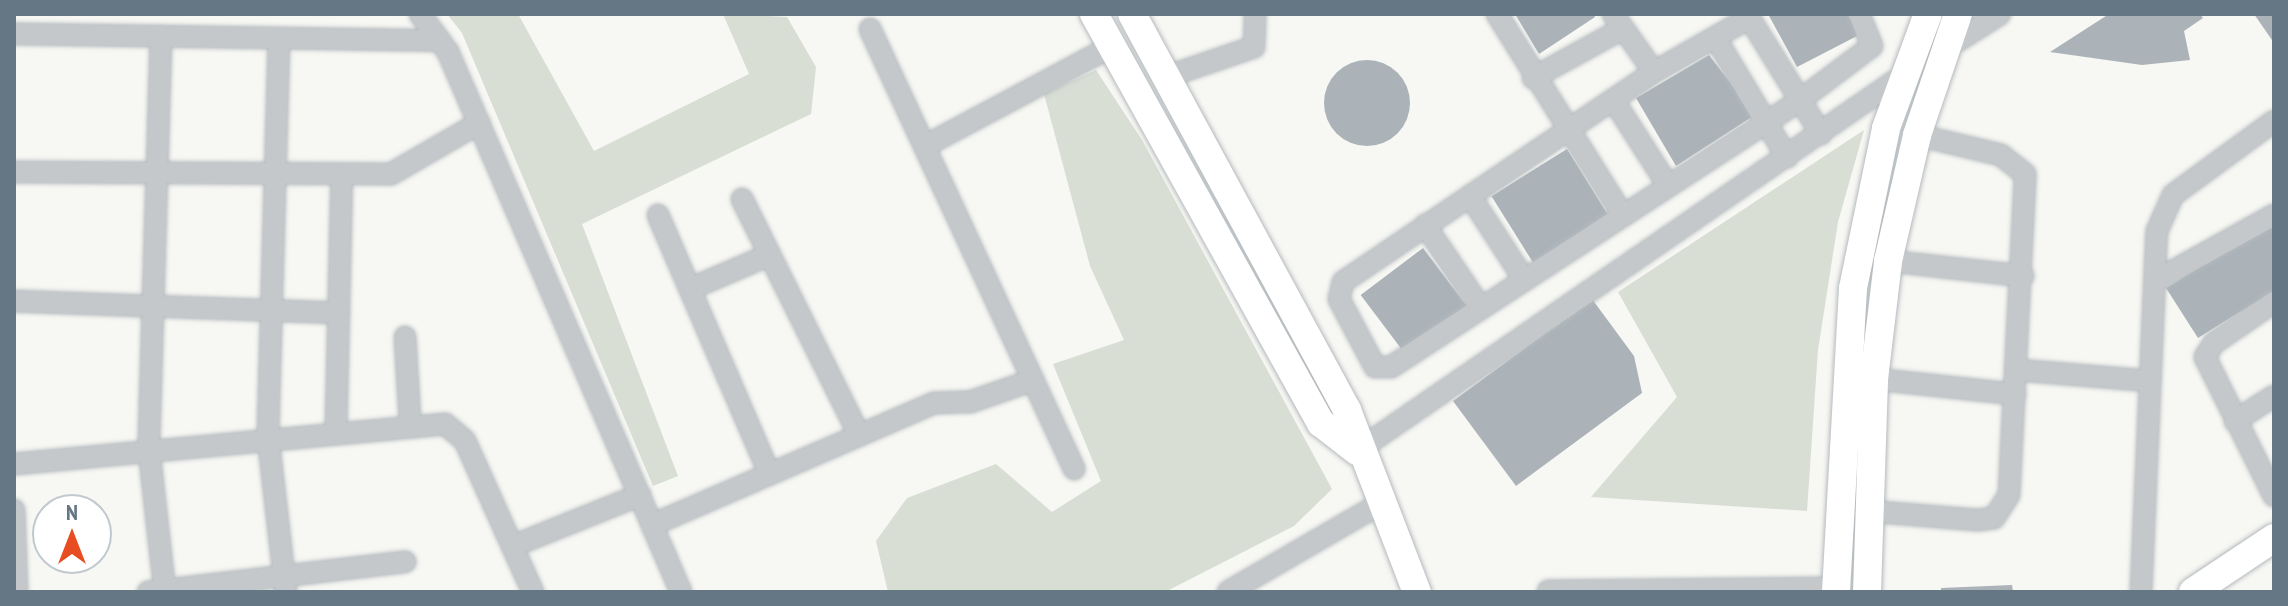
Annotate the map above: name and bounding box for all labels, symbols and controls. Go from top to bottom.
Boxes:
north arrow [32,494,112,574]
text: N [66,498,78,526]

